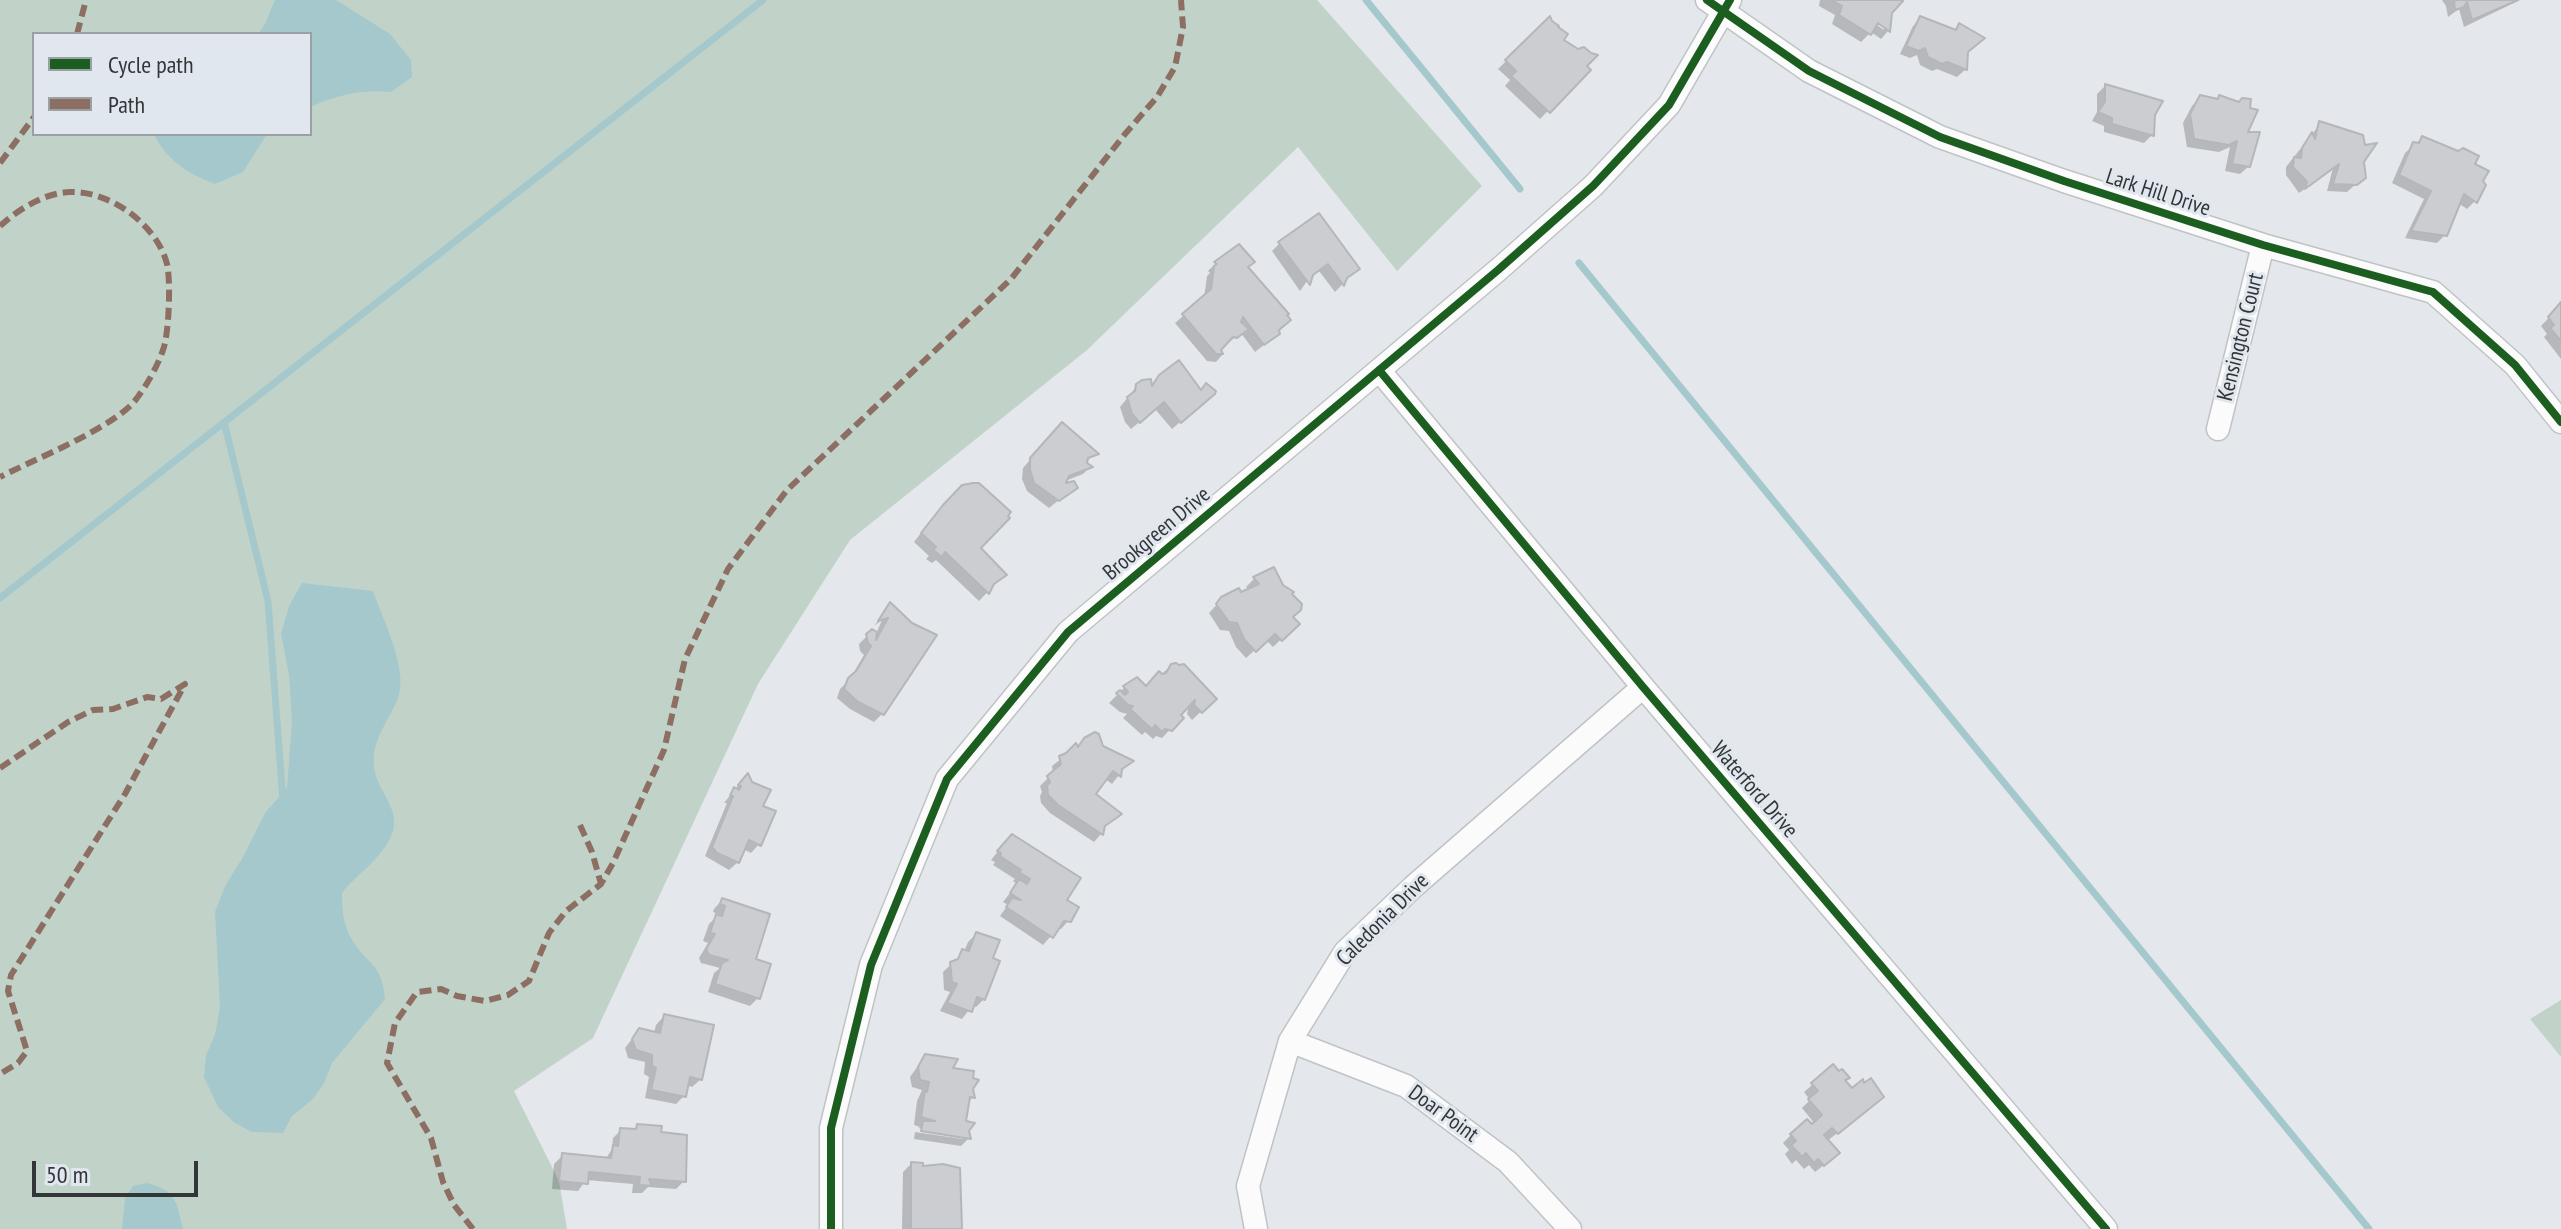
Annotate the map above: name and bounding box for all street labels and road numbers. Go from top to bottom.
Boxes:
street label: Lark Hill Drive [2102,164,2214,222]
street label: Kensington Court [2212,270,2270,404]
street label: Brookgreen Drive [1098,482,1216,586]
street label: Waterford Drive [1705,736,1803,844]
street label: Caledonia Drive [1331,868,1435,972]
street label: Doar Point [1403,1080,1483,1148]

